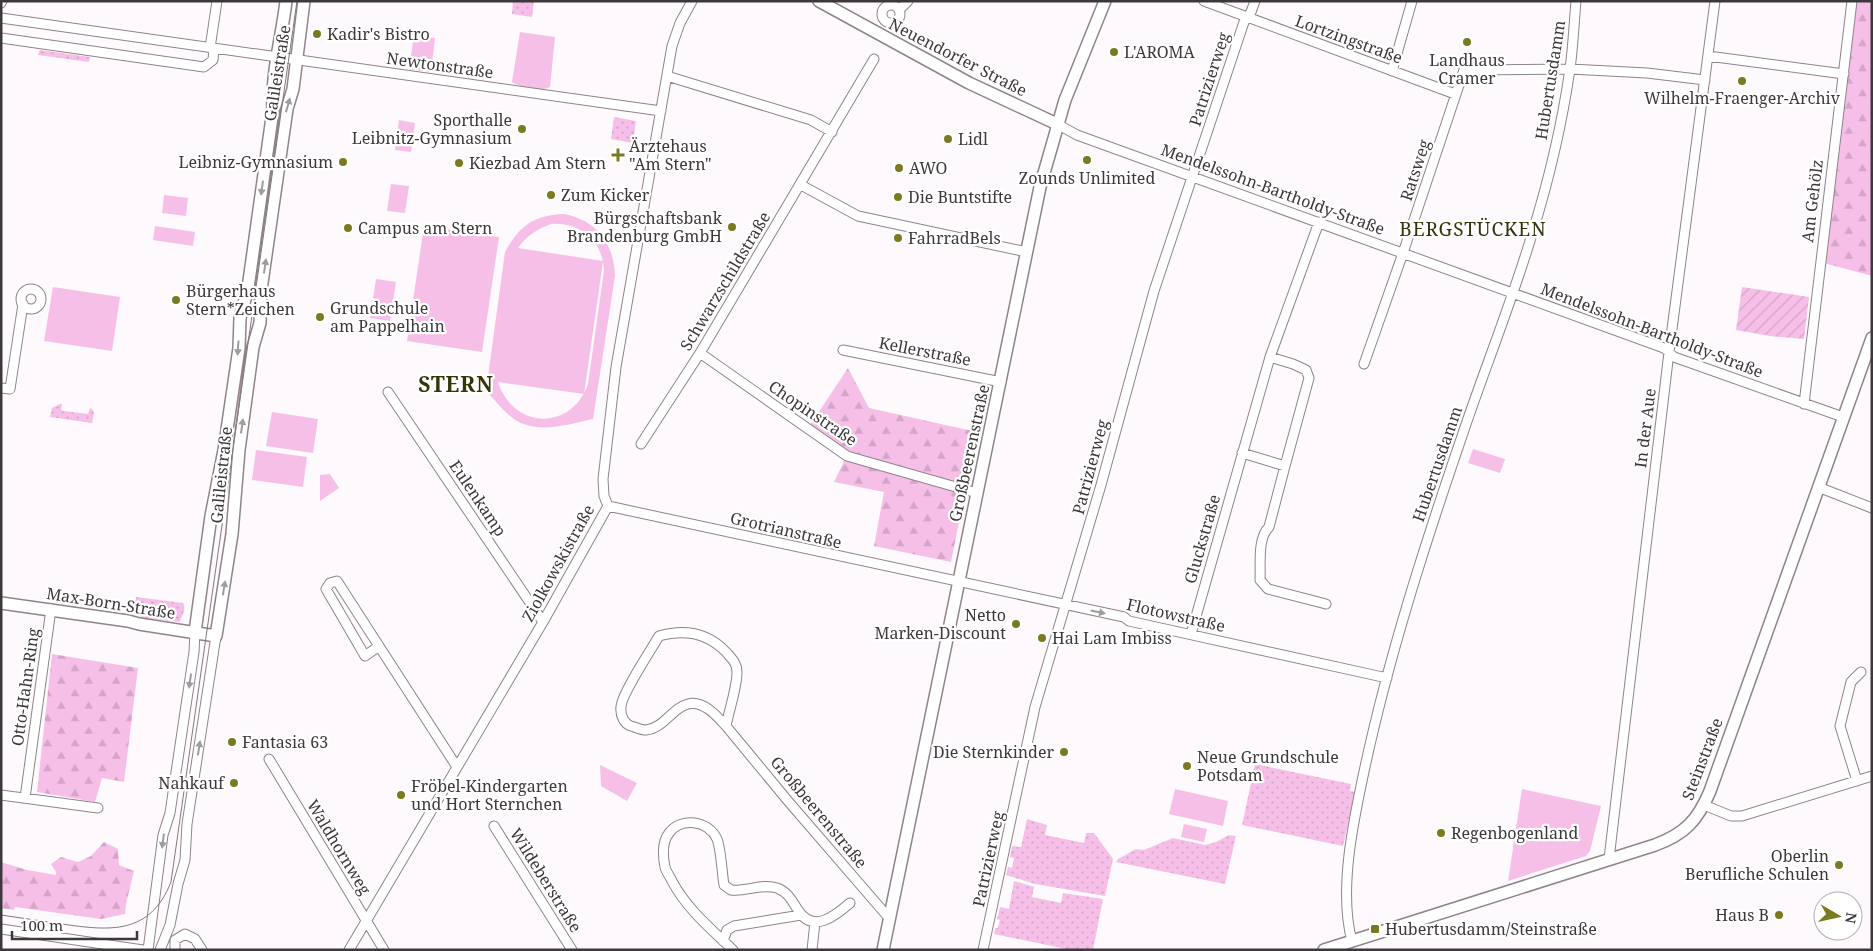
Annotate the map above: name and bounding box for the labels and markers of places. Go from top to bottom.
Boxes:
place label: Kadir's Bistro [327,23,430,45]
marker: Kadir's Bistro [311,28,323,40]
marker: Landhaus Cramer [1461,36,1473,48]
place label: L'AROMA [1124,41,1196,63]
marker: L'AROMA [1108,46,1120,58]
place label: Landhaus Cramer [1429,49,1505,89]
marker: Wilhelm-Fraenger-Archiv [1736,75,1748,87]
place label: Wilhelm-Fraenger-Archiv [1644,87,1841,109]
place label: Sporthalle Leibnitz-Gymnasium [352,109,512,149]
marker: Sporthalle Leibnitz-Gymnasium [516,123,528,135]
place label: Lidl [958,128,988,150]
marker: Lidl [942,133,954,145]
place label: Ärztehaus "Am Stern" [629,135,711,175]
marker: Ärztehaus "Am Stern" [611,148,625,162]
place label: Leibniz-Gymnasium [178,151,333,173]
place label: Kiezbad Am Stern [469,152,606,174]
marker: Zounds Unlimited [1081,154,1093,166]
marker: Leibniz-Gymnasium [337,156,349,168]
marker: Kiezbad Am Stern [453,157,465,169]
place label: AWO [909,157,947,179]
marker: AWO [893,162,905,174]
place label: Zounds Unlimited [1019,167,1155,189]
place label: Zum Kicker [561,184,650,206]
place label: Die Buntstifte [908,186,1012,208]
marker: Zum Kicker [545,189,557,201]
marker: Die Buntstifte [892,191,904,203]
place label: Bürgschaftsbank Brandenburg GmbH [567,207,723,247]
place label: Campus am Stern [358,217,492,239]
marker: Bürgschaftsbank Brandenburg GmbH [726,221,738,233]
marker: Campus am Stern [342,222,354,234]
place label: FahrradBels [908,227,1001,249]
marker: FahrradBels [892,232,904,244]
place label: Bürgerhaus Stern*Zeichen [186,280,295,320]
marker: Bürgerhaus Stern*Zeichen [170,294,182,306]
place label: Grundschule am Pappelhain [330,297,445,337]
marker: Grundschule am Pappelhain [314,311,326,323]
place label: Netto Marken-Discount [874,604,1006,644]
marker: Netto Marken-Discount [1010,618,1022,630]
place label: Hai Lam Imbiss [1052,627,1172,649]
marker: Hai Lam Imbiss [1036,632,1048,644]
place label: Fantasia 63 [242,731,328,753]
marker: Fantasia 63 [226,736,238,748]
place label: Die Sternkinder [933,741,1054,763]
marker: Die Sternkinder [1058,746,1070,758]
place label: Neue Grundschule Potsdam [1197,746,1339,786]
marker: Neue Grundschule Potsdam [1181,760,1193,772]
place label: Nahkauf [158,772,226,794]
place label: Fröbel-Kindergarten und Hort Sternchen [411,775,568,815]
marker: Nahkauf [228,777,240,789]
marker: Fröbel-Kindergarten und Hort Sternchen [395,789,407,801]
place label: Regenbogenland [1451,822,1578,844]
marker: Regenbogenland [1435,827,1447,839]
place label: Oberlin Berufliche Schulen [1685,845,1829,885]
marker: Oberlin Berufliche Schulen [1833,859,1845,871]
place label: Haus B [1715,904,1769,926]
marker: Haus B [1773,909,1785,921]
place label: Hubertusdamm/Steinstraße [1385,918,1597,940]
marker: Hubertusdamm/Steinstraße [1369,923,1381,935]

